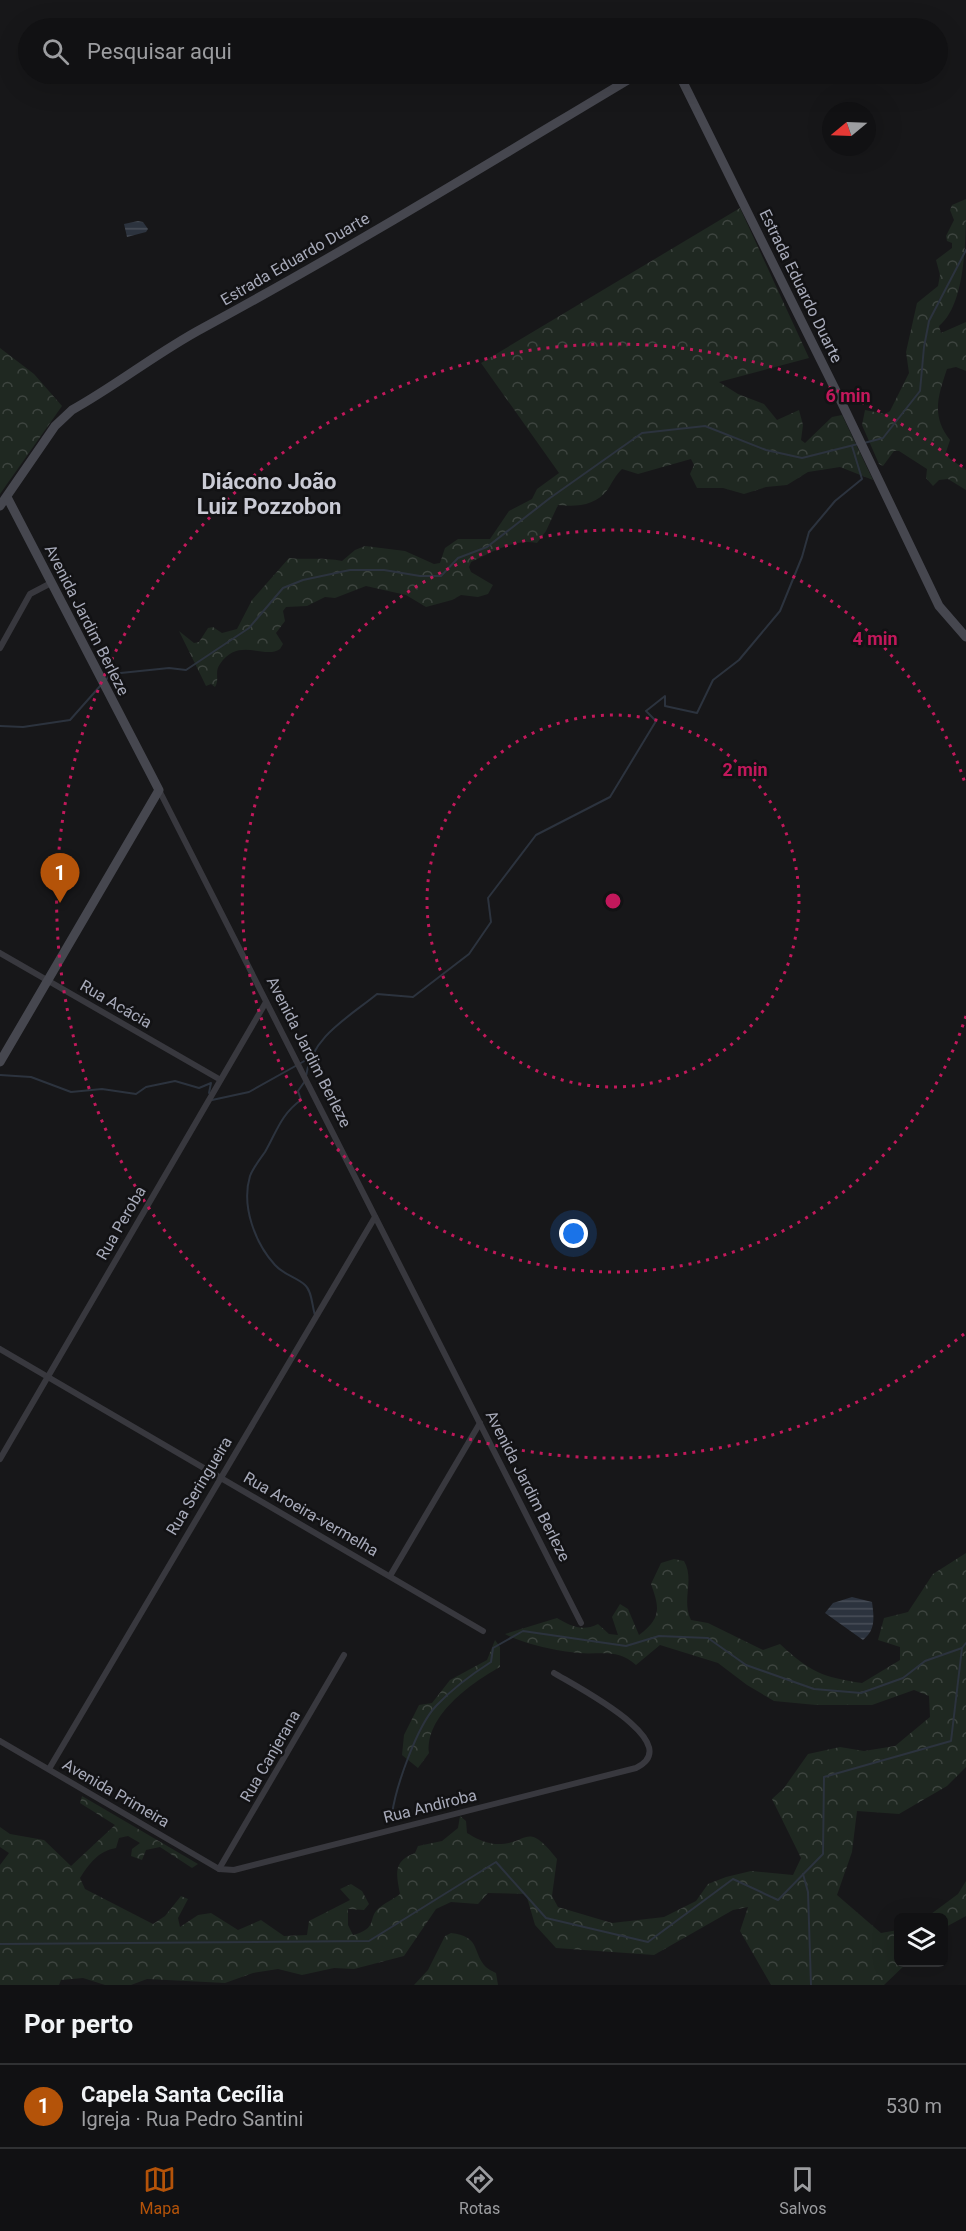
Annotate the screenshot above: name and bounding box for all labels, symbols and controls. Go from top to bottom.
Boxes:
search box [18,18,948,84]
icon: search [39,35,72,68]
text: Pesquisar aqui [87,39,232,64]
north arrow [822,102,876,156]
street label: Estrada Eduardo Duarte [756,206,846,366]
street label: Estrada Eduardo Duarte [217,209,373,309]
text: 6 min [825,385,871,406]
district label: Diácono João Luiz Pozzobon [197,469,341,519]
street label: Avenida Jardim Berleze [41,541,133,699]
text: 4 min [852,628,898,649]
text: 2 min [722,759,768,780]
pin: 1 [40,854,80,903]
centre of rings [603,891,623,911]
street label: Avenida Jardim Berleze [263,973,355,1131]
street label: Rua Acácia [77,976,155,1032]
street label: Rua Peroba [92,1183,150,1263]
your location [559,1219,588,1248]
street label: Avenida Jardim Berleze [482,1407,574,1565]
street label: Rua Seringueira [162,1433,236,1539]
street label: Rua Aroeira-vermelha [240,1468,382,1560]
street label: Rua Canjerana [236,1707,304,1805]
street label: Avenida Primeira [59,1755,173,1831]
street label: Rua Andiroba [381,1785,479,1827]
map controls [894,1913,948,1967]
button: layers [894,1913,948,1967]
text: Por perto [24,2009,133,2039]
text: Capela Santa Cecília [81,2082,284,2107]
text: 1 [38,2094,49,2118]
text: 530 m [886,2094,942,2118]
text: Igreja · Rua Pedro Santini [81,2107,303,2131]
tab: Mapa [140,2163,180,2218]
tab: Rotas [459,2163,500,2218]
tab: Salvos [779,2163,826,2218]

